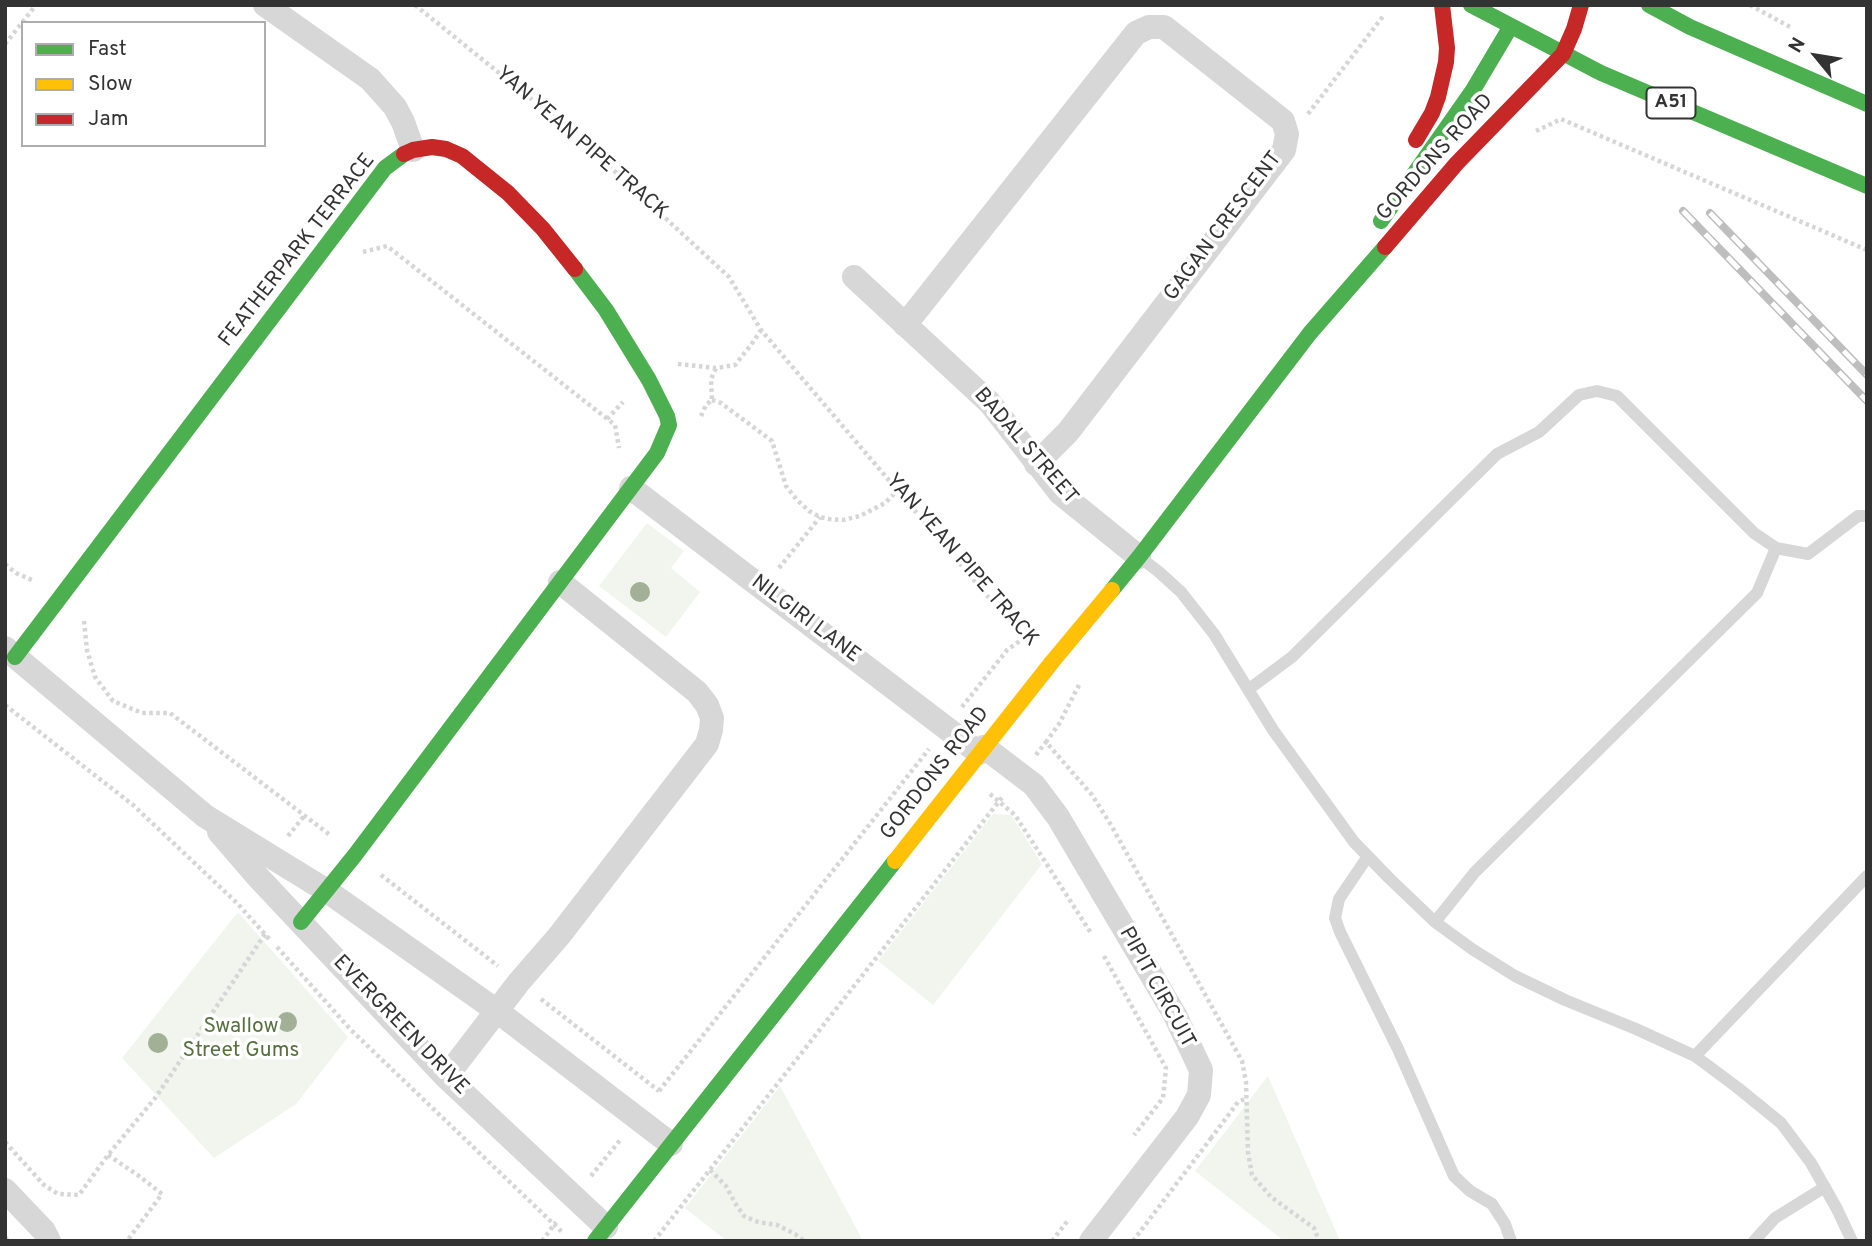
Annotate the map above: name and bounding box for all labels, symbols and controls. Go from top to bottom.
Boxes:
legend [21,21,266,147]
north arrow [1781,21,1851,91]
text: N [1784,34,1812,57]
text: Fast [88,36,127,63]
street label: YAN YEAN PIPE TRACK [489,62,673,226]
text: Slow [88,71,133,98]
road number: A51 [1646,88,1696,118]
street label: GORDONS ROAD [1372,89,1500,227]
text: Jam [88,106,129,133]
street label: GAGAN CRESCENT [1160,147,1288,307]
street label: FEATHERPARK TERRACE [215,149,381,353]
street label: BADAL STREET [967,383,1083,511]
street label: YAN YEAN PIPE TRACK [879,469,1043,653]
street label: NILGIRI LANE [745,571,865,669]
street label: GORDONS ROAD [876,702,996,846]
street label: PIPIT CIRCUIT [1112,923,1200,1053]
street label: EVERGREEN DRIVE [327,951,473,1101]
park label: Swallow Street Gums [183,1015,299,1065]

